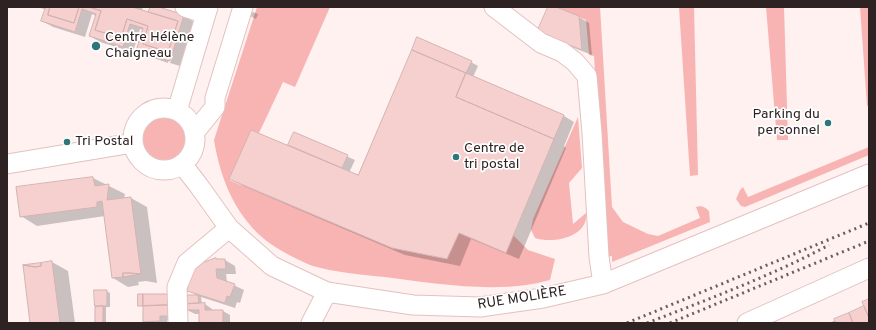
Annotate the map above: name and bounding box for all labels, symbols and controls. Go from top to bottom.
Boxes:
place label: Centre Hélène Chaigneau [105,30,194,62]
marker: Centre Hélène Chaigneau [90,40,102,52]
place label: Parking du personnel [753,107,820,140]
marker: Parking du personnel [823,118,833,128]
place label: Tri Postal [75,134,133,150]
marker: Tri Postal [62,137,72,147]
place label: Centre de tri postal [464,141,525,174]
marker: Centre de tri postal [451,152,461,162]
street label: RUE MOLIÈRE [476,284,568,314]

